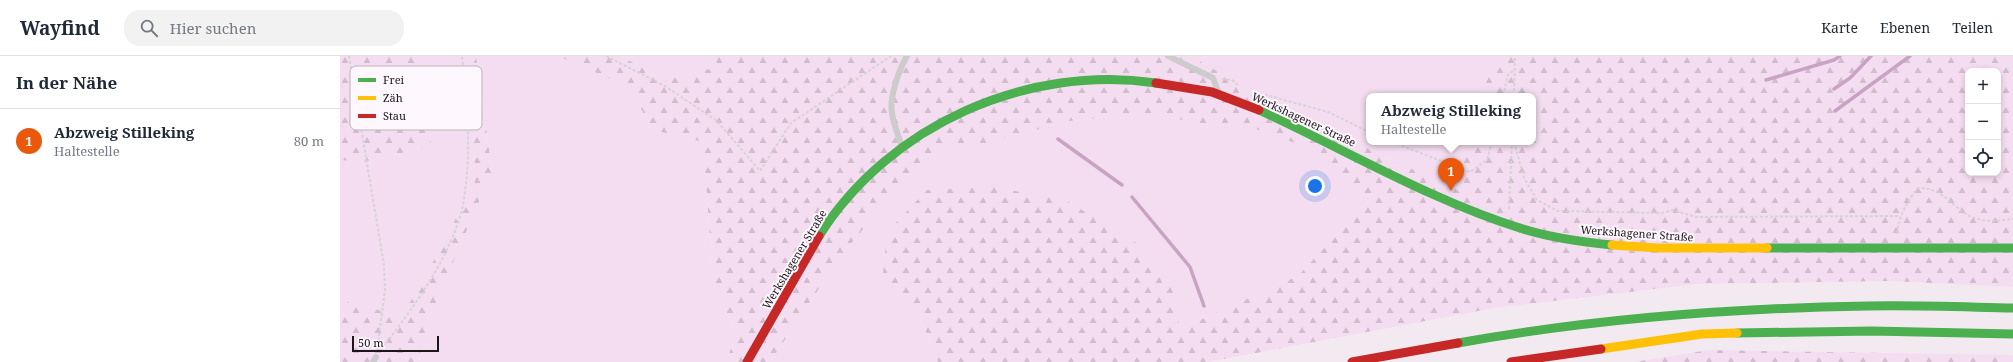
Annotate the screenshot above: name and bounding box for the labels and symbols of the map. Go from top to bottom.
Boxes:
legend [350,66,482,130]
text: Frei [383,72,405,87]
street label: Werkshagener Straße [1249,88,1359,150]
text: Zäh [383,90,403,105]
text: Stau [383,108,406,123]
pin: 1 [1438,158,1464,191]
your location [1305,176,1325,196]
street label: Werkshagener Straße [758,206,830,311]
street label: Werkshagener Straße [1580,222,1694,244]
scale bar [352,334,439,353]

